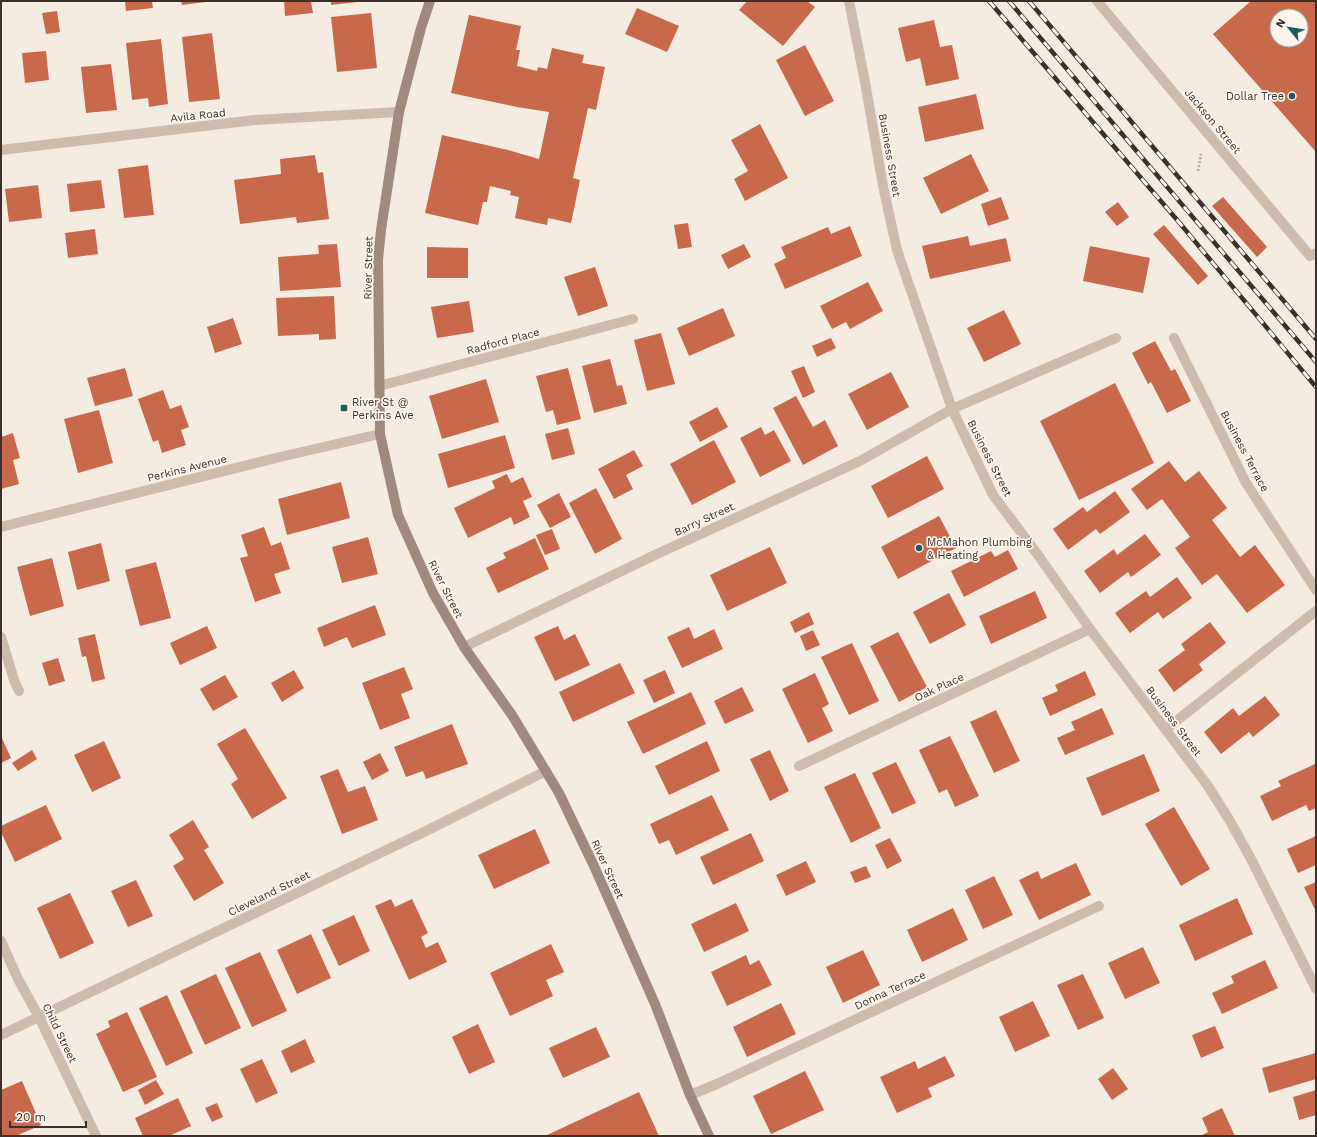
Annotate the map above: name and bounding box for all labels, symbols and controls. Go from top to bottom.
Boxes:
north arrow [1269,8,1309,48]
text: N [1273,16,1288,30]
street label: Jackson Street [1182,86,1244,157]
place label: Dollar Tree [1226,90,1284,103]
marker: Dollar Tree [1287,91,1297,101]
street label: Avila Road [170,106,226,125]
street label: Business Street [876,112,903,198]
street label: River Street [361,236,376,300]
street label: Radford Place [465,326,541,357]
place label: River St @ Perkins Ave [352,396,414,422]
marker: River St @ Perkins Ave [339,403,349,413]
street label: Business Terrace [1218,408,1271,494]
street label: Business Street [965,418,1015,499]
street label: Perkins Avenue [146,452,228,485]
street label: Barry Street [672,500,737,539]
place label: McMahon Plumbing & Heating [927,536,1032,562]
marker: McMahon Plumbing & Heating [914,543,924,553]
street label: River Street [425,558,466,621]
street label: Oak Place [912,670,966,705]
street label: Business Street [1143,684,1204,759]
street label: River Street [588,838,627,901]
street label: Cleveland Street [226,868,313,919]
street label: Donna Terrace [853,968,928,1013]
street label: Child Street [40,1001,80,1065]
scale bar [10,1103,86,1129]
text: 20 m [16,1110,46,1124]

